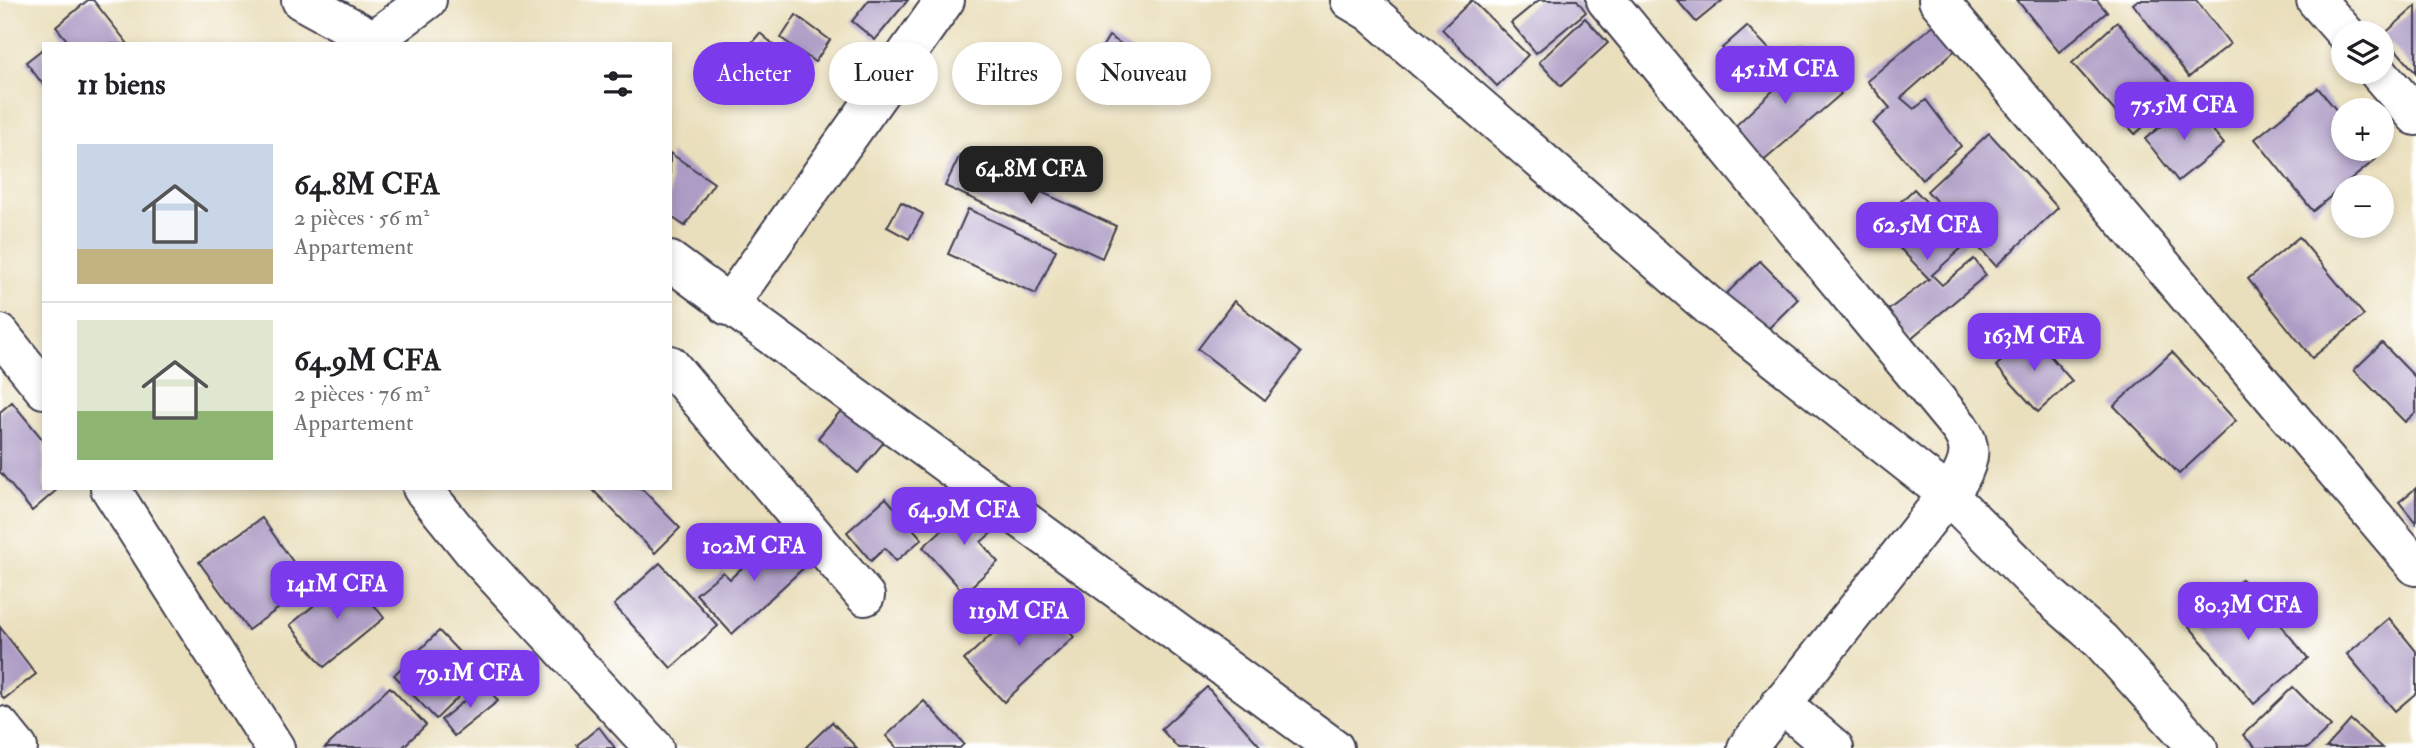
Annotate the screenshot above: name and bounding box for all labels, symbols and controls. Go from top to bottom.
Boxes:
map controls [2331,21,2394,238]
button: layers [2331,21,2394,84]
chip: Acheter [693,42,815,105]
chip: Louer [829,42,938,105]
chip: Filtres [952,42,1062,105]
chip: Nouveau [1076,42,1211,105]
pin: 45.1M CFA [1705,46,1865,106]
text: 45.1M CFA [1731,54,1839,83]
icon: filters [599,65,637,103]
text: 11 biens [77,66,166,103]
pin: 75.5M CFA [2104,82,2264,142]
text: 75.5M CFA [2131,90,2237,119]
button: + [2331,98,2394,161]
pin: 64.8M CFA [951,146,1111,206]
text: 64.8M CFA [975,154,1087,183]
text: 64.8M CFA [294,166,440,203]
icon: home [133,172,217,256]
button: − [2331,175,2394,238]
pin: 62.5M CFA [1847,202,2007,262]
text: 2 pièces · 56 m² [294,203,429,232]
text: 62.5M CFA [1872,210,1982,239]
text: Appartement [294,232,414,261]
pin: 163M CFA [1962,314,2106,373]
text: 163M CFA [1984,321,2084,350]
text: 64.9M CFA [294,342,441,379]
icon: home [133,348,217,432]
text: 2 pièces · 76 m² [294,379,430,408]
text: Appartement [294,408,414,437]
pin: 64.9M CFA [884,488,1044,547]
text: 64.9M CFA [908,495,1020,524]
pin: 102M CFA [682,524,826,583]
text: 102M CFA [702,531,806,560]
pin: 141M CFA [265,562,409,621]
text: 141M CFA [286,569,388,598]
pin: 80.3M CFA [2168,582,2328,642]
pin: 119M CFA [947,588,1091,648]
text: 80.3M CFA [2194,590,2302,619]
text: 119M CFA [969,596,1069,625]
pin: 79.1M CFA [390,650,550,710]
text: 79.1M CFA [416,658,524,687]

